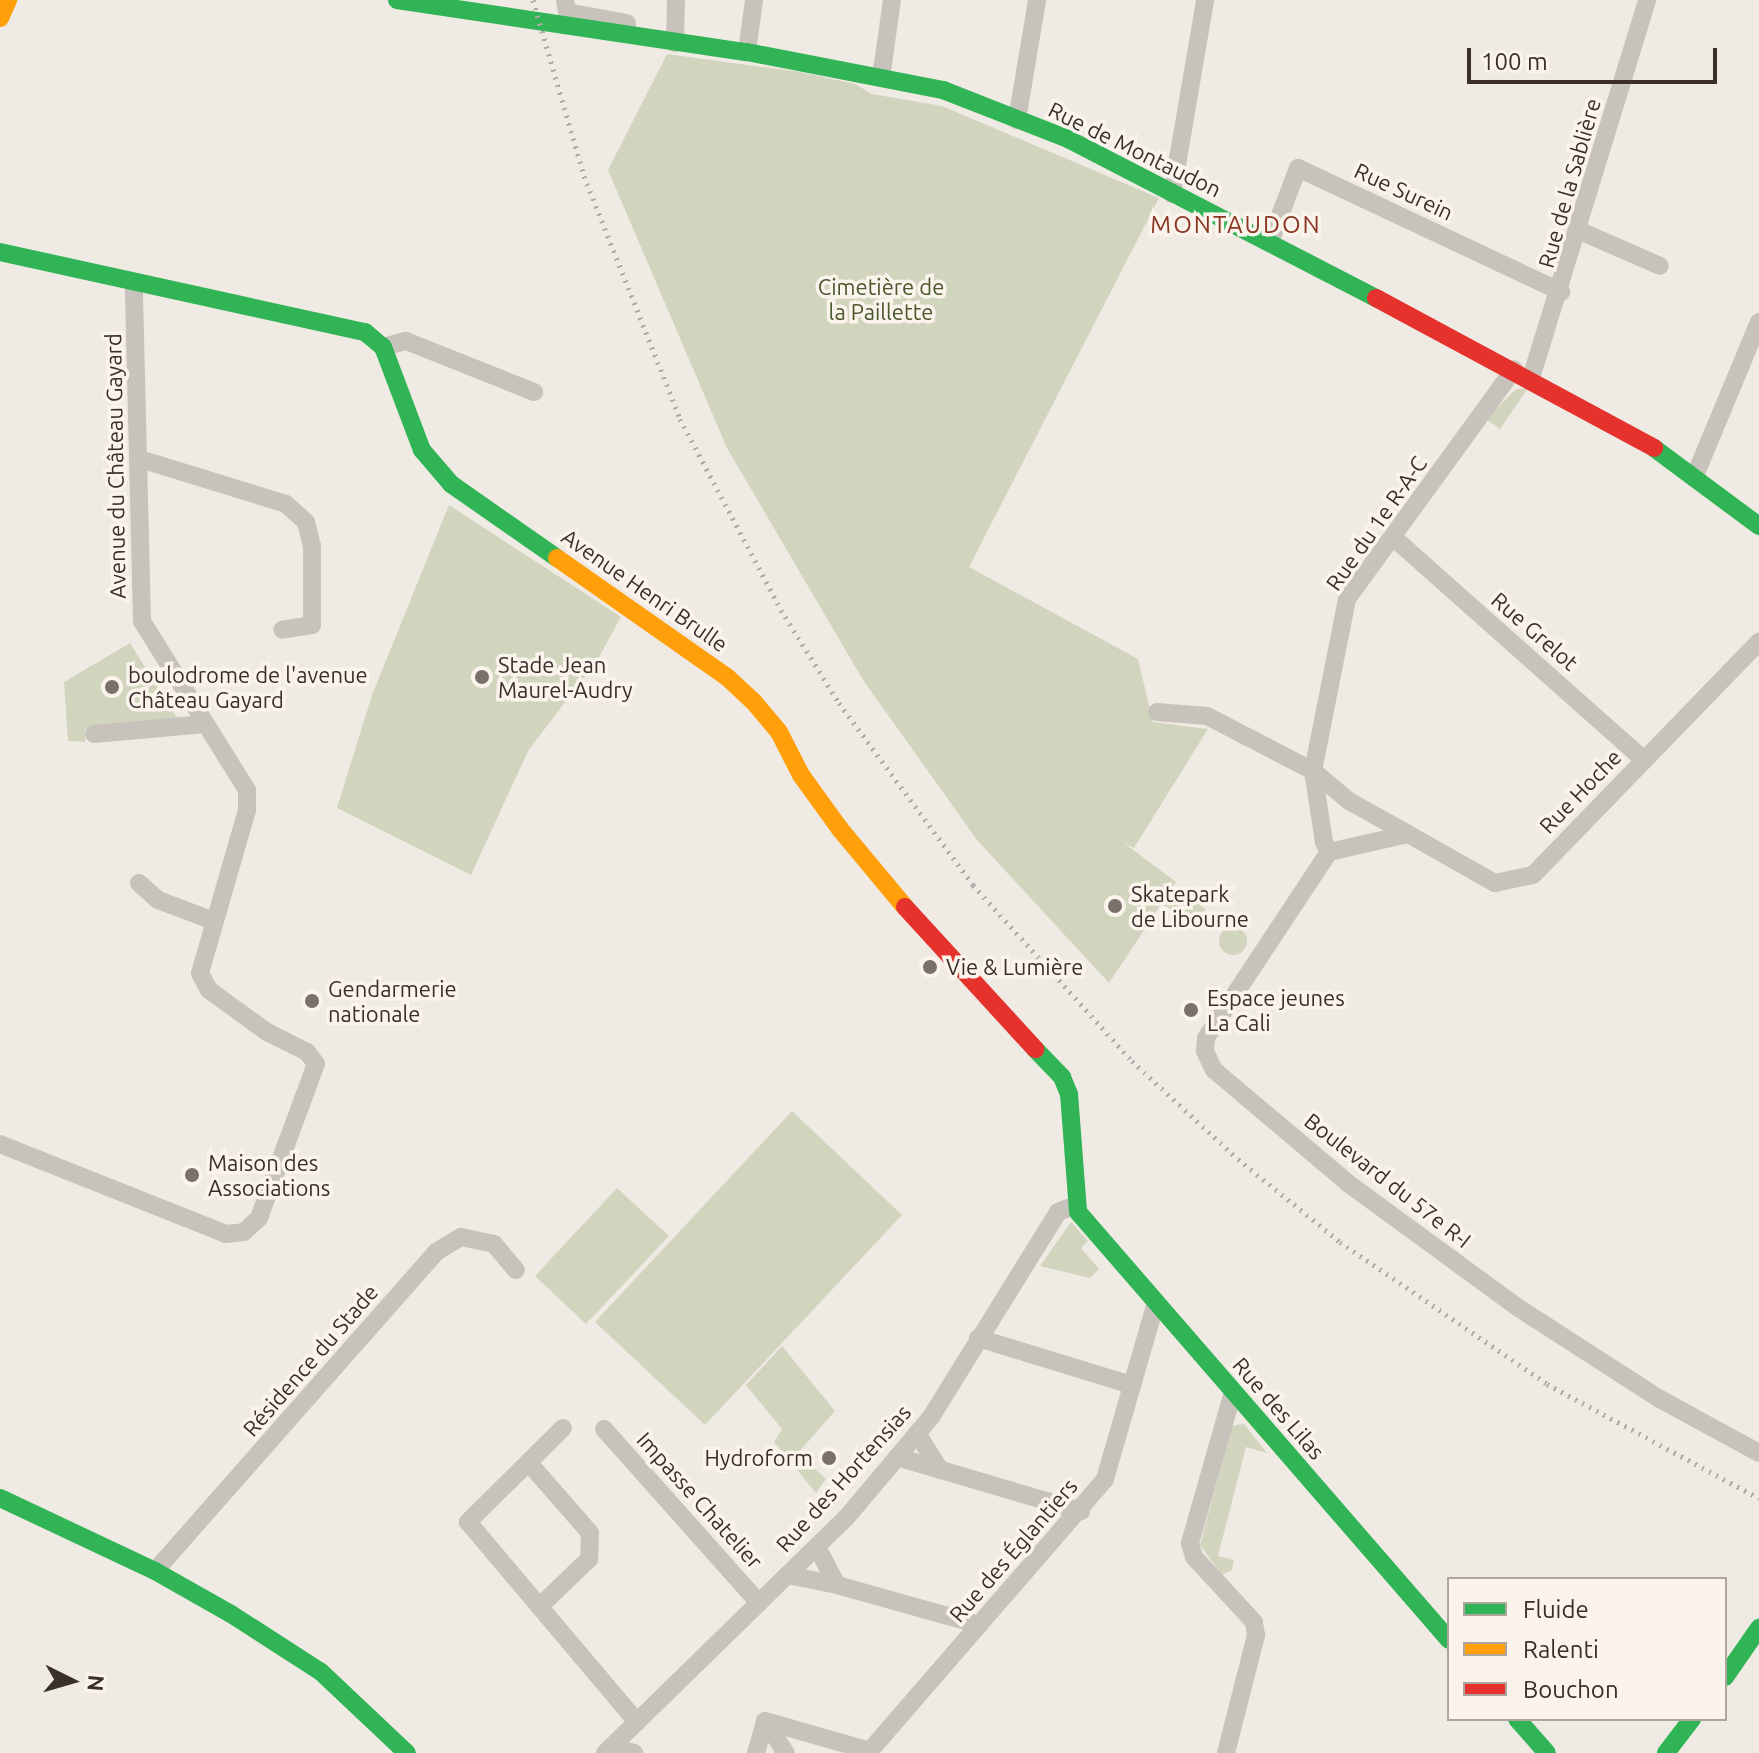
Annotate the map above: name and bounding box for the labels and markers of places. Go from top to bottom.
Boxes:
place label: Stade Jean Maurel-Audry [498,651,633,702]
place label: boulodrome de l'avenue Château Gayard [128,661,368,712]
marker: Stade Jean Maurel-Audry [473,668,491,686]
marker: boulodrome de l'avenue Château Gayard [103,678,121,696]
place label: Skatepark de Libourne [1131,880,1249,932]
marker: Skatepark de Libourne [1106,897,1124,915]
place label: Vie & Lumière [946,954,1083,980]
marker: Vie & Lumière [921,958,939,976]
place label: Gendarmerie nationale [328,975,457,1026]
place label: Espace jeunes La Cali [1207,984,1345,1036]
marker: Gendarmerie nationale [303,992,321,1010]
marker: Espace jeunes La Cali [1182,1001,1200,1019]
place label: Maison des Associations [208,1149,330,1200]
marker: Maison des Associations [183,1166,201,1184]
place label: Hydroform [704,1445,813,1471]
marker: Hydroform [820,1449,838,1467]

